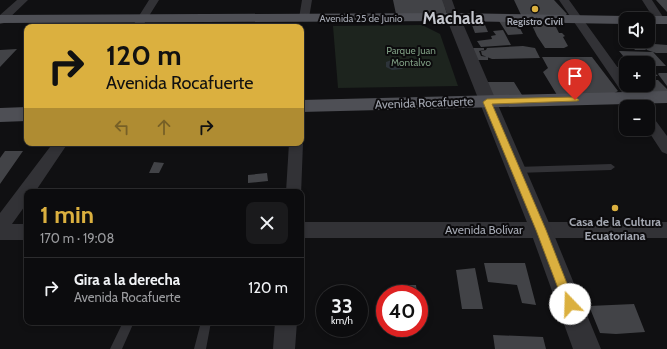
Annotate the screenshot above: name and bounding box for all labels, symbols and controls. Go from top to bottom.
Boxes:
marker: Registro Civil [530,4,540,14]
district label: Machala [422,8,484,28]
street label: Avenida 25 de Junio [320,12,403,25]
map controls [619,12,655,136]
button: sound [619,12,655,48]
place label: Registro Civil [507,15,564,28]
text: 120 m [106,38,182,72]
icon: right [40,40,92,92]
park label: Parque Juan Montalvo [386,44,436,69]
button: + [619,56,655,92]
pin [558,59,592,100]
icon: arrive [564,65,586,87]
text: Avenida Rocafuerte [106,72,254,94]
street label: Avenida Rocafuerte [375,93,473,112]
button: − [619,100,655,136]
icon: left [111,116,133,138]
icon: ahead [153,116,175,138]
icon: right [195,116,217,138]
text: 1 min [40,200,94,229]
button: close [246,202,288,244]
marker: Casa de la Cultura Ecuatoriana [610,203,620,213]
place label: Casa de la Cultura Ecuatoriana [569,214,661,243]
street label: Avenida Bolívar [445,222,523,237]
text: 170 m · 19:08 [40,230,114,246]
text: Gira a la derecha [74,271,180,289]
icon: right [40,277,62,299]
text: 120 m [248,279,288,297]
position arrow [549,283,591,325]
speed limit sign: 40 [376,285,428,337]
text: Avenida Rocafuerte [74,289,181,305]
text: 33 [331,294,353,318]
text: km/h [331,314,353,327]

